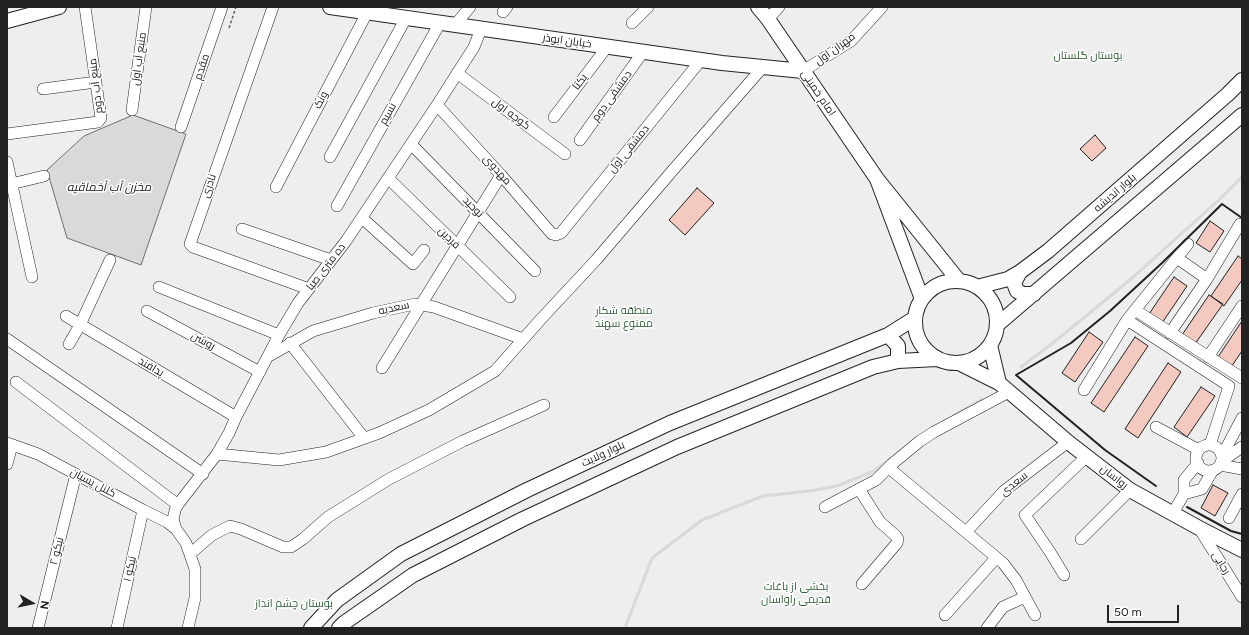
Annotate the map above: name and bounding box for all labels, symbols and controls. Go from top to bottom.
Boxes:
street label: مهران اول [812,30,858,68]
street label: منبع آب اول [129,31,149,87]
street label: خیابان ابوذر [542,31,592,51]
park label: بوستان گلستان [1054,49,1122,63]
street label: مقدم [191,52,213,82]
street label: منبع آب دوم [86,58,106,114]
street label: دمشقی دوم [589,68,635,124]
street label: امام خمینی [798,68,838,118]
street label: یکتا [570,71,590,93]
street label: ونک [311,89,331,111]
street label: کوچه اول [489,95,533,133]
street label: نسیم [377,101,399,127]
street label: دمشقی اول [606,122,652,176]
street label: مهدوی [480,152,514,188]
street label: بلوار اندیشه [1091,171,1139,215]
street label: نادری [199,172,219,200]
water label: مخزن آب آخماقیه [67,180,151,194]
street label: توحید [460,194,486,220]
street label: فردین [435,224,463,252]
street label: ده متری صبا [304,241,348,293]
street label: سعدیه [377,298,411,318]
park label: منطقه شکار ممنوع سهند [595,304,653,330]
street label: روشن [189,329,217,353]
street label: پدافند [136,354,166,380]
street label: بلوار ولایت [579,438,627,470]
street label: رواسان [1098,462,1130,492]
street label: کلنل پسیان [68,465,118,501]
street label: سعدی [997,469,1031,499]
street label: نیکو ۲ [47,536,67,566]
street label: رجایی [1209,549,1233,577]
street label: نیکو ۱ [121,555,139,583]
park label: بخشی از باغات قدیمی راواسان [761,580,831,606]
north arrow [12,583,52,623]
park label: بوستان چشم انداز [255,597,333,611]
scale bar [1109,597,1181,623]
text: N [37,600,51,610]
text: 50 m [1114,605,1142,619]

